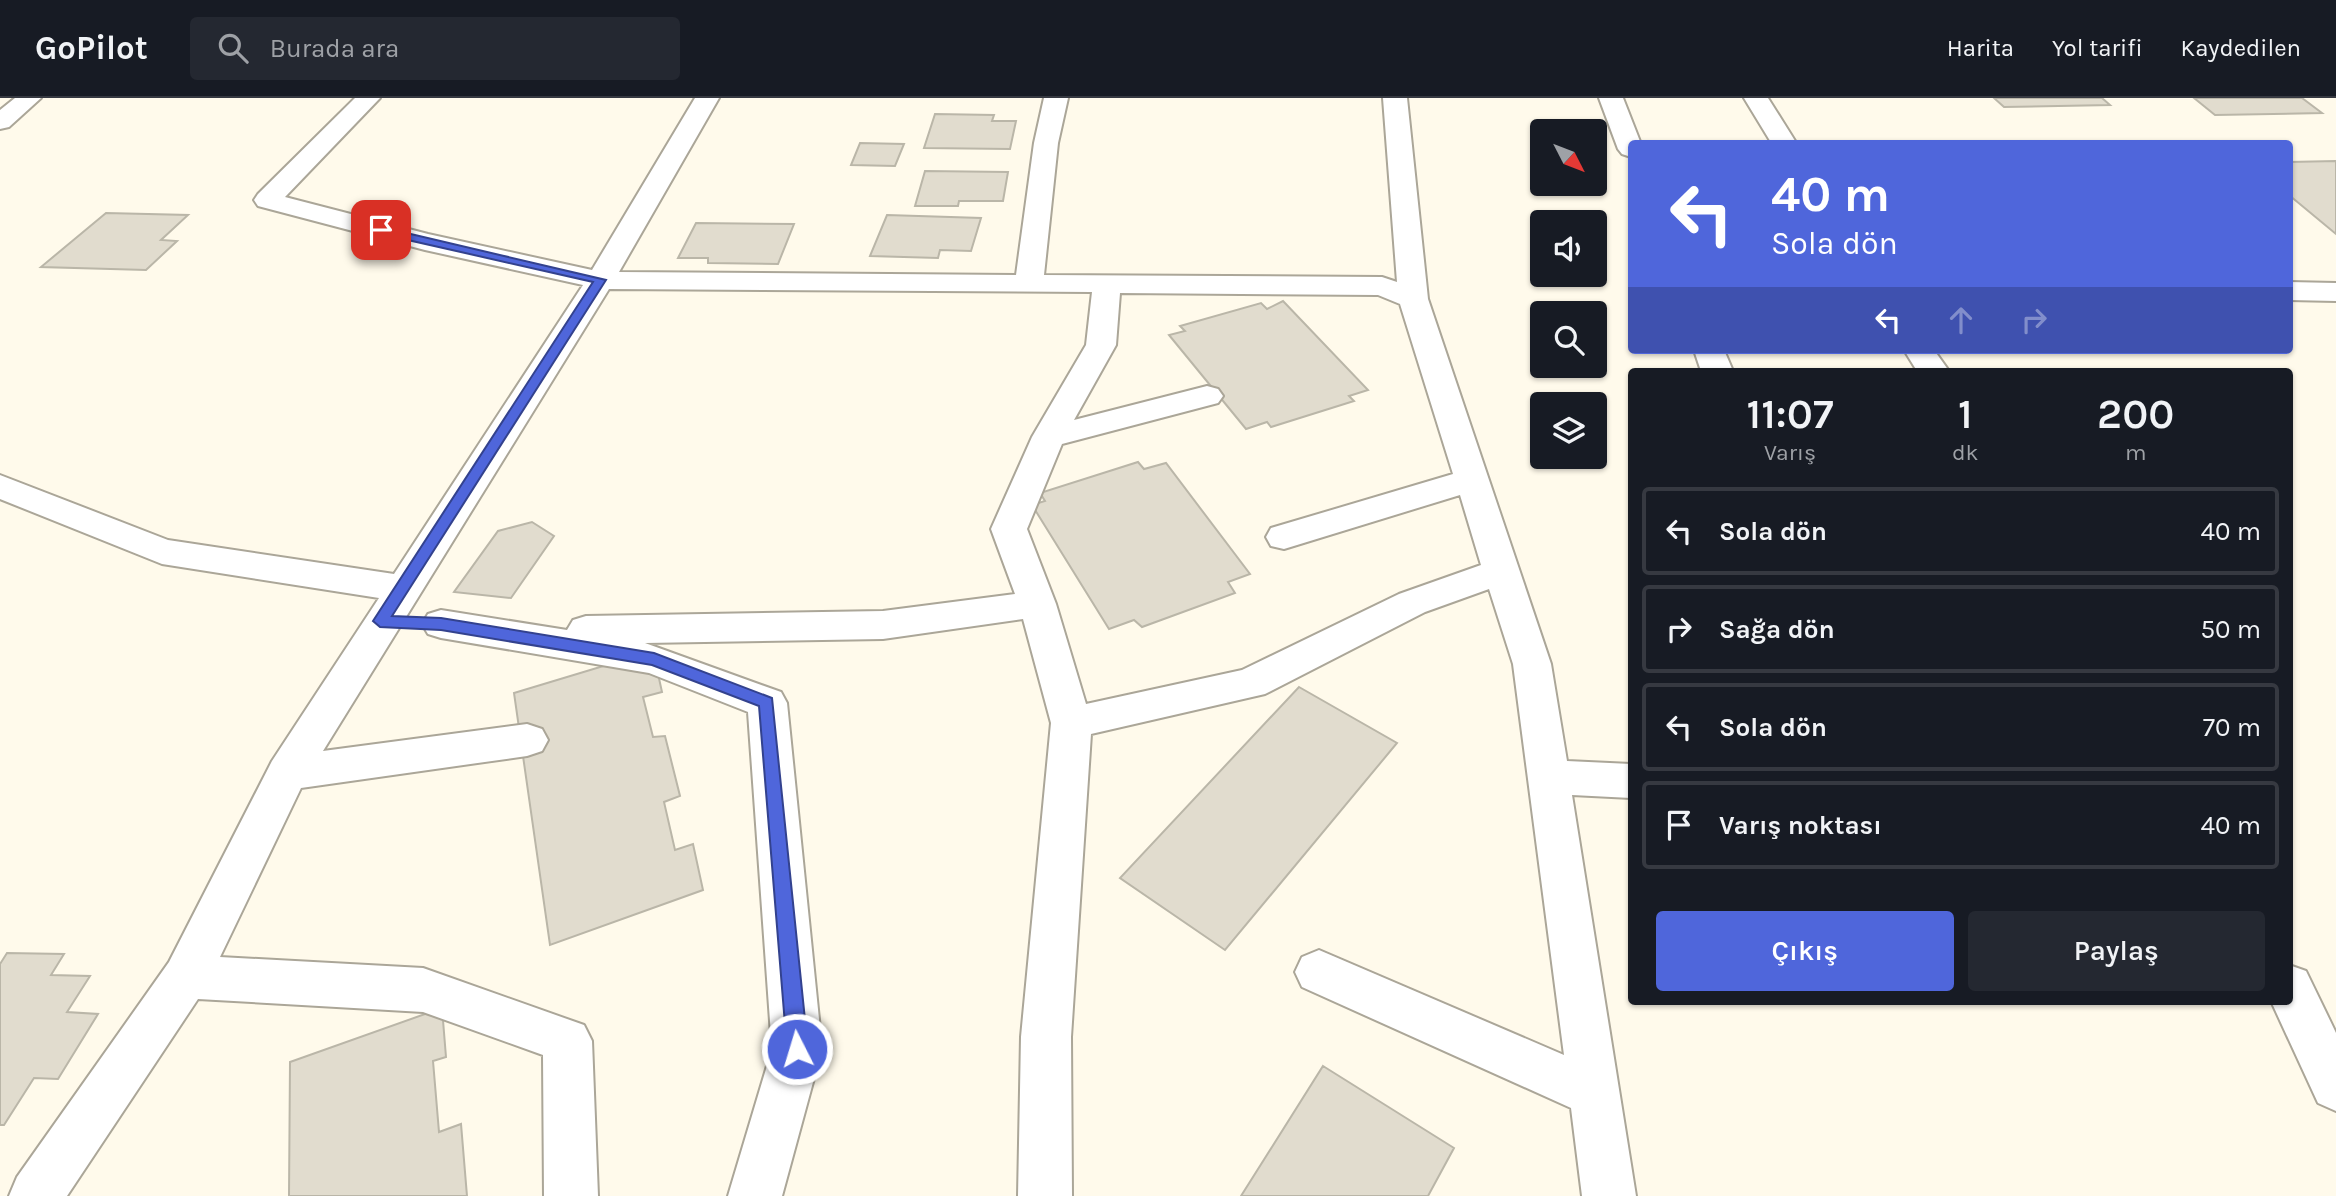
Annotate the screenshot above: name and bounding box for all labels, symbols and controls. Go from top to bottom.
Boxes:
search box [190,17,680,80]
text: GoPilot [35,29,148,67]
icon: search [214,29,252,67]
text: Burada ara [270,33,399,64]
text: Harita [1947,34,2014,62]
text: Yol tarifi [2052,34,2143,62]
text: Kaydedilen [2181,34,2301,62]
north arrow [1530,119,1606,196]
map controls [1530,119,1607,469]
text: 40 m [1771,166,1890,223]
icon: left [1656,168,1747,259]
pin [351,200,411,260]
button: sound [1530,210,1607,287]
icon: arrive [362,211,400,249]
text: Sola dön [1771,225,1898,262]
button: search [1530,301,1607,378]
icon: left [1869,301,1907,339]
icon: ahead [1942,301,1980,339]
icon: right [2015,301,2053,339]
text: 11:07 [1747,389,1833,439]
text: 1 [1958,389,1973,439]
text: 200 [2097,389,2174,439]
button: layers [1530,392,1607,469]
text: Varış [1764,439,1816,466]
text: dk [1952,439,1979,466]
text: m [2125,439,2147,466]
icon: left [1660,512,1698,550]
text: Sola dön [1719,516,1827,547]
text: 40 m [2201,516,2261,547]
icon: right [1660,610,1698,648]
text: Sağa dön [1719,614,1835,645]
text: 50 m [2200,614,2261,645]
icon: left [1660,708,1698,746]
text: Sola dön [1719,712,1827,743]
text: 70 m [2203,712,2261,743]
icon: arrive [1660,806,1698,844]
text: Varış noktası [1719,810,1882,841]
text: 40 m [2201,810,2261,841]
button: Çıkış [1656,911,1954,991]
button: Paylaş [1968,911,2265,991]
position arrow [760,1012,834,1086]

